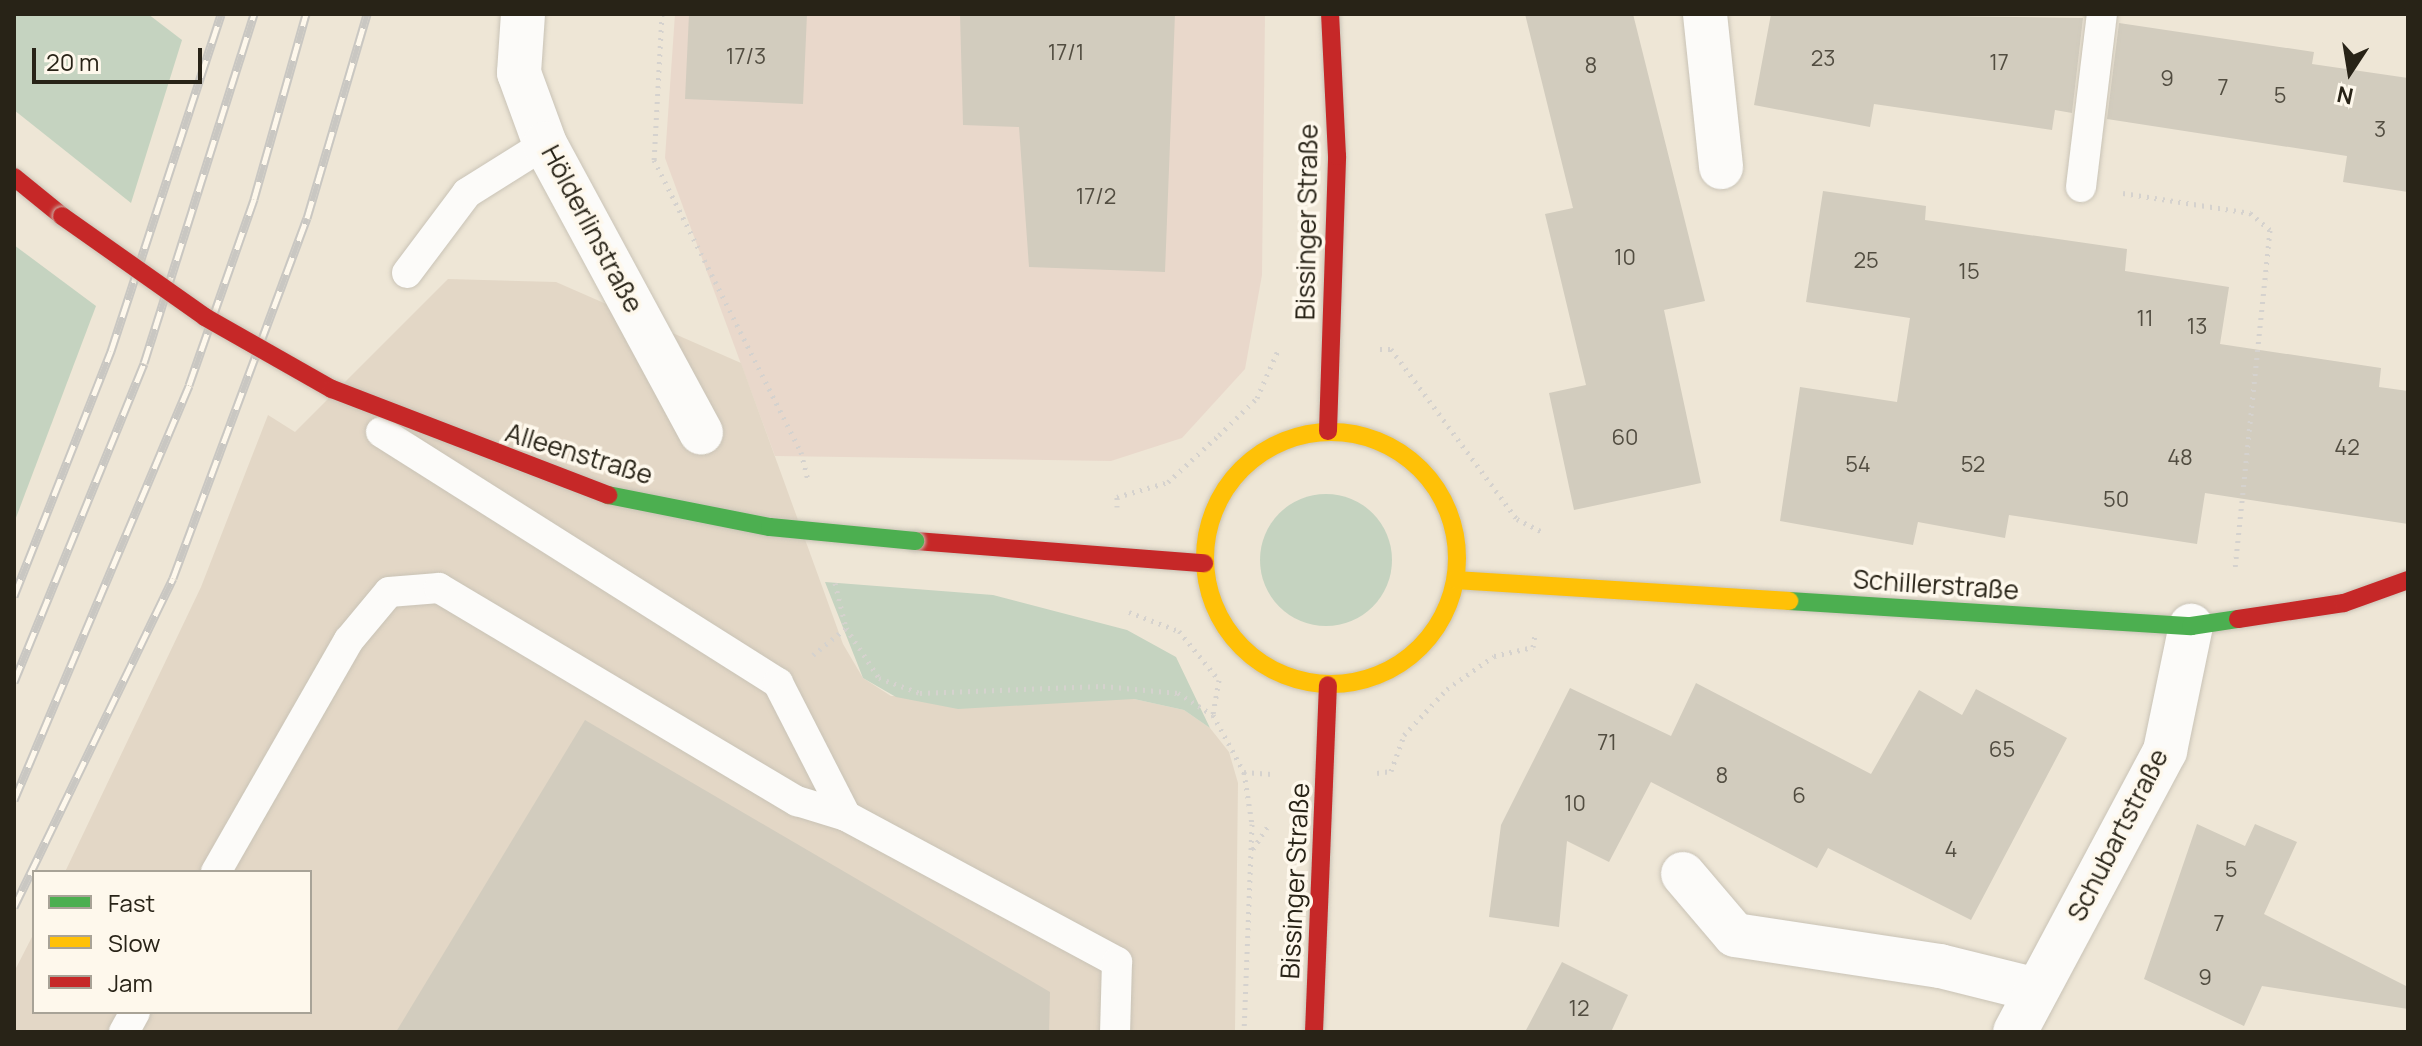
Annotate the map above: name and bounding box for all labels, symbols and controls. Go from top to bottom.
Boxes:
scale bar [36,32,206,82]
north arrow [2310,32,2390,112]
house number: 17/1 [1048,40,1084,66]
house number: 17/3 [726,44,766,70]
text: 20 m [46,45,99,78]
house number: 23 [1811,46,1835,72]
house number: 17 [1989,50,2009,76]
house number: 8 [1585,53,1597,79]
house number: 9 [2160,66,2174,92]
house number: 7 [2217,75,2229,101]
text: N [2334,79,2356,112]
house number: 5 [2274,83,2286,109]
house number: 3 [2374,117,2386,143]
street label: Bissinger Straße [1290,124,1324,320]
street label: Hölderlinstraße [535,140,649,318]
house number: 17/2 [1076,184,1116,210]
house number: 10 [1614,245,1636,271]
house number: 25 [1853,248,1879,274]
house number: 15 [1958,259,1980,285]
house number: 11 [2136,306,2154,332]
house number: 13 [2187,314,2207,340]
street label: Alleenstraße [502,417,656,491]
house number: 60 [1611,425,1639,451]
house number: 42 [2334,435,2360,461]
house number: 48 [2167,445,2193,471]
house number: 54 [1845,452,1871,478]
house number: 52 [1961,452,1985,478]
house number: 50 [2103,487,2129,513]
street label: Schillerstraße [1852,564,2020,606]
house number: 71 [1597,730,1617,756]
house number: 65 [1989,737,2015,763]
street label: Schubartstraße [2061,744,2175,926]
house number: 8 [1716,763,1728,789]
street label: Bissinger Straße [1274,782,1316,980]
house number: 6 [1792,783,1806,809]
house number: 10 [1564,791,1586,817]
house number: 4 [1945,837,1957,863]
house number: 5 [2225,857,2237,883]
legend [32,870,312,1014]
text: Fast [108,886,155,919]
house number: 7 [2213,911,2225,937]
text: Slow [108,926,161,959]
house number: 9 [2198,965,2212,991]
text: Jam [108,966,153,999]
house number: 12 [1568,996,1590,1022]

